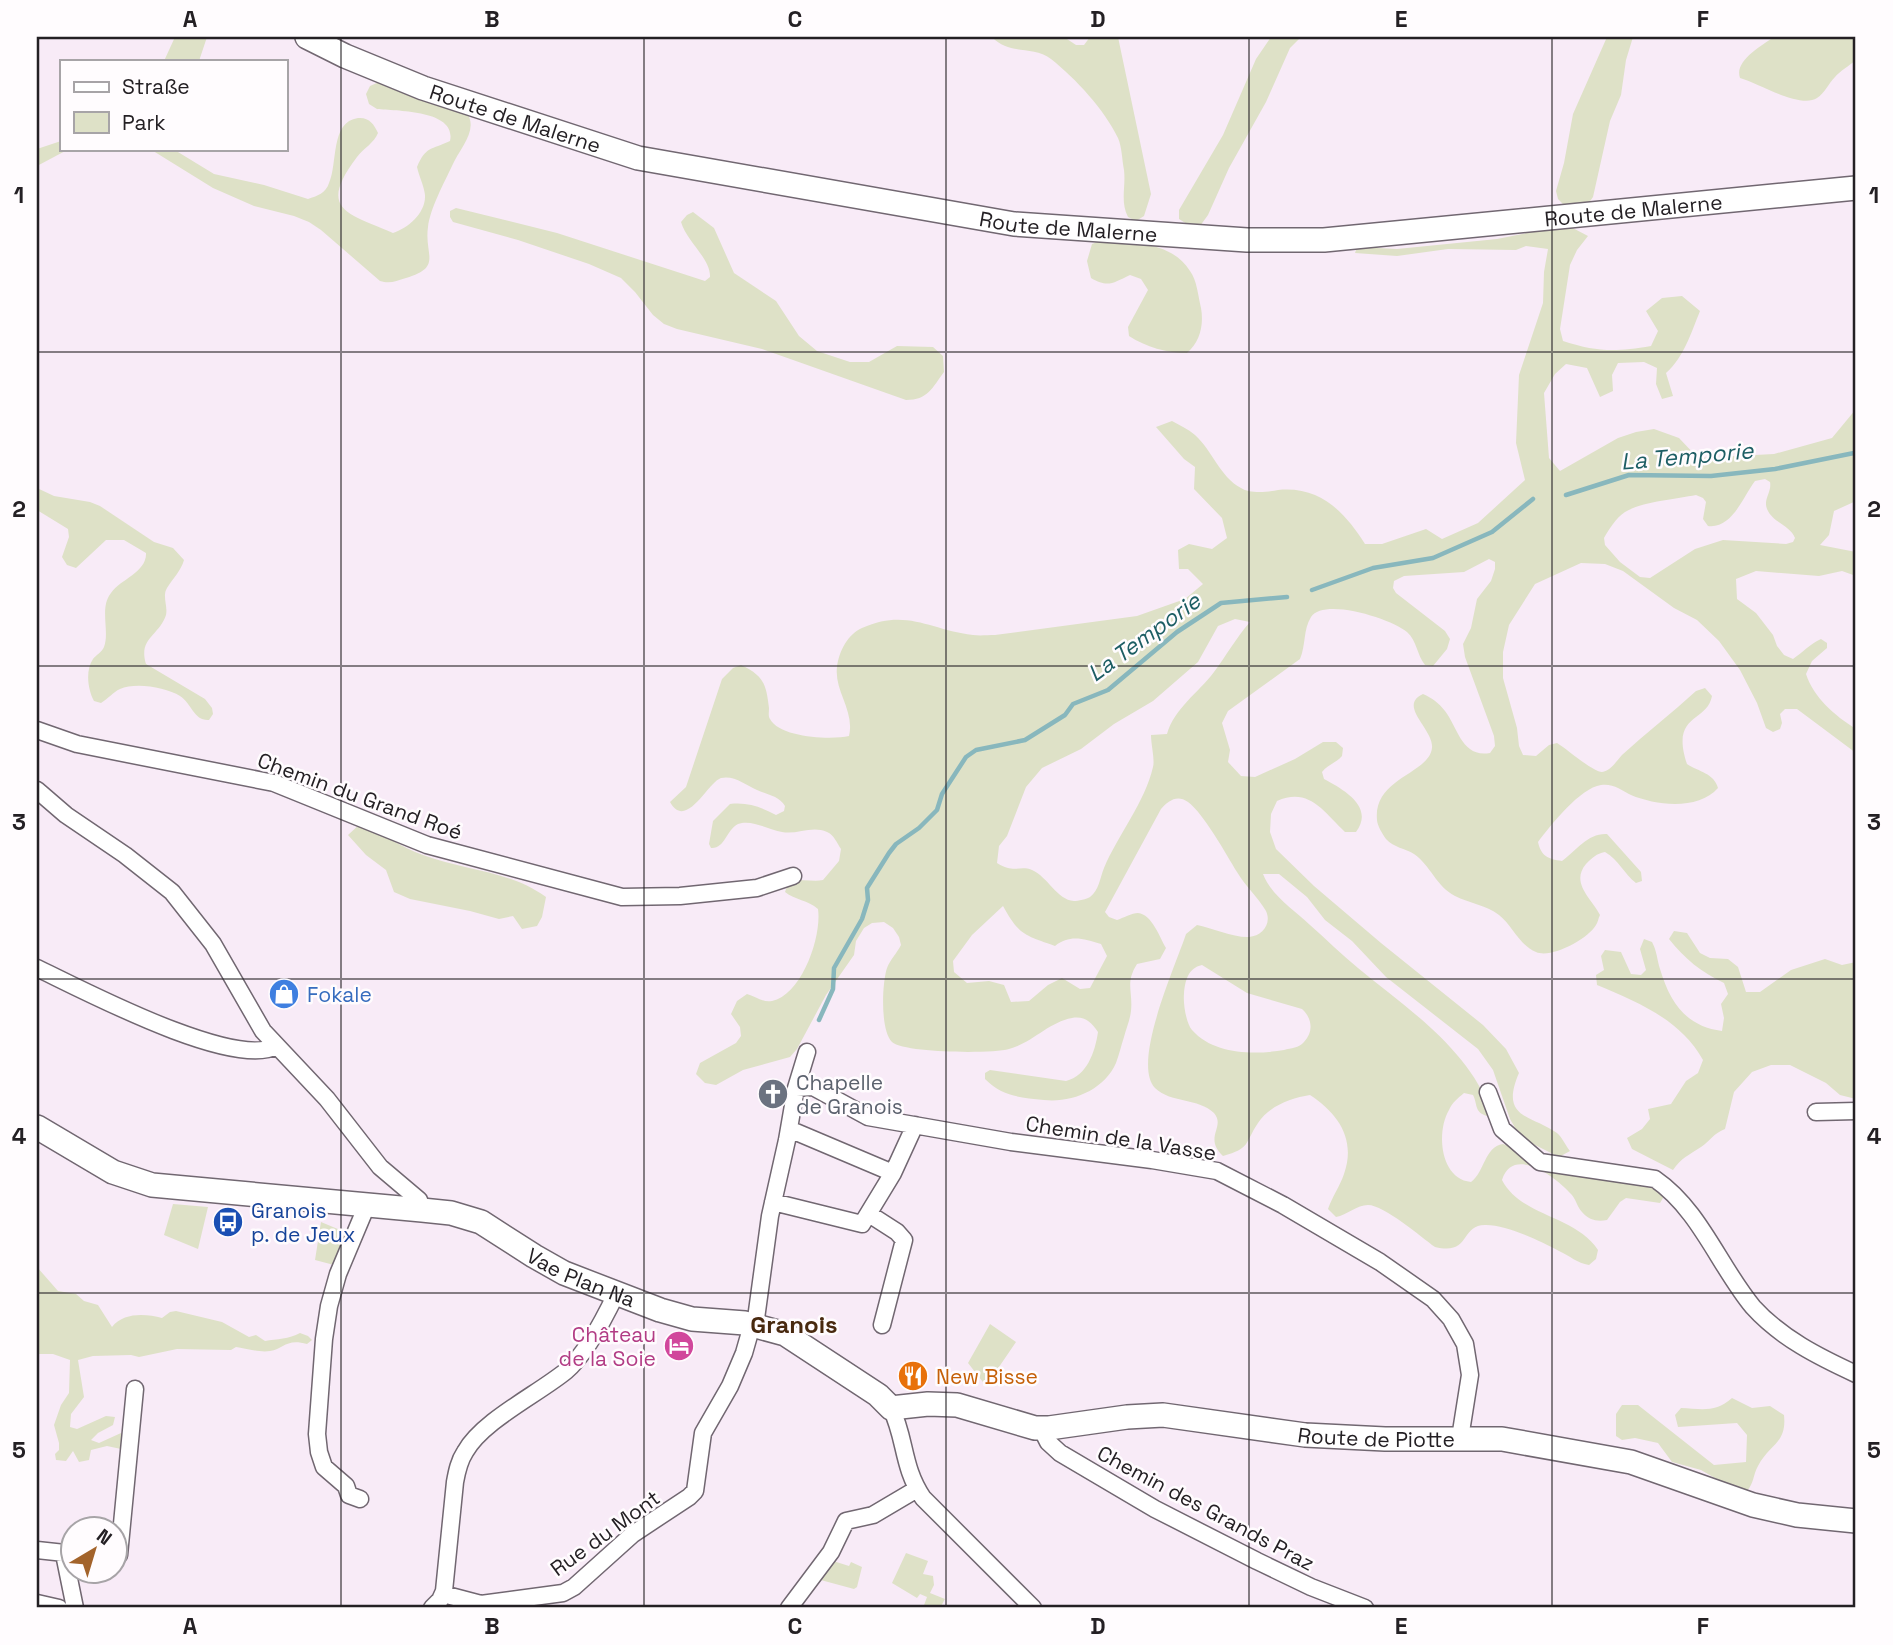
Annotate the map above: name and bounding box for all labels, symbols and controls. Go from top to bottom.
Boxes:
text: A [183,4,198,34]
text: B [484,4,500,34]
text: C [788,4,802,34]
text: D [1090,4,1106,34]
text: E [1395,4,1407,34]
text: F [1697,4,1709,34]
legend [60,60,287,150]
text: Straße [122,73,190,100]
street label: Route de Malerne [426,78,605,159]
text: Park [122,109,166,136]
text: 1 [14,180,24,210]
text: 1 [1869,180,1879,210]
street label: Route de Malerne [1543,188,1724,232]
street label: Route de Malerne [977,205,1158,247]
water label: La Temporie [1620,435,1756,477]
text: 2 [12,494,26,524]
text: 2 [1867,494,1881,524]
water label: La Temporie [1082,585,1208,688]
street label: Chemin du Grand Roé [254,746,466,846]
text: 3 [12,807,26,837]
text: 3 [1867,807,1881,837]
shop icon: Fokale [267,977,301,1011]
place label: Fokale [307,981,372,1008]
place label: Chapelle de Granois [796,1069,903,1120]
church icon: Chapelle de Granois [756,1077,790,1111]
street label: Chemin de la Vasse [1024,1110,1218,1166]
text: 4 [12,1121,27,1151]
text: 4 [1867,1121,1882,1151]
place label: Granois p. de Jeux [251,1197,355,1248]
bus stop icon: Granois p. de Jeux [211,1205,245,1239]
street label: Vae Plan Na [522,1241,639,1313]
district label: Granois [750,1309,838,1340]
place label: Château de la Soie [559,1321,656,1372]
hotel icon: Château de la Soie [662,1329,696,1363]
restaurant icon: New Bisse [896,1359,930,1393]
place label: New Bisse [936,1363,1038,1390]
street label: Route de Piotte [1296,1421,1455,1453]
text: 5 [12,1435,26,1465]
text: 5 [1867,1435,1881,1465]
street label: Chemin des Grands Praz [1093,1439,1319,1577]
street label: Rue du Mont [545,1484,665,1582]
north arrow [60,1516,130,1586]
text: N [91,1523,117,1551]
text: A [183,1611,198,1641]
text: B [484,1611,500,1641]
text: C [788,1611,802,1641]
text: D [1090,1611,1106,1641]
text: E [1395,1611,1407,1641]
text: F [1697,1611,1709,1641]

